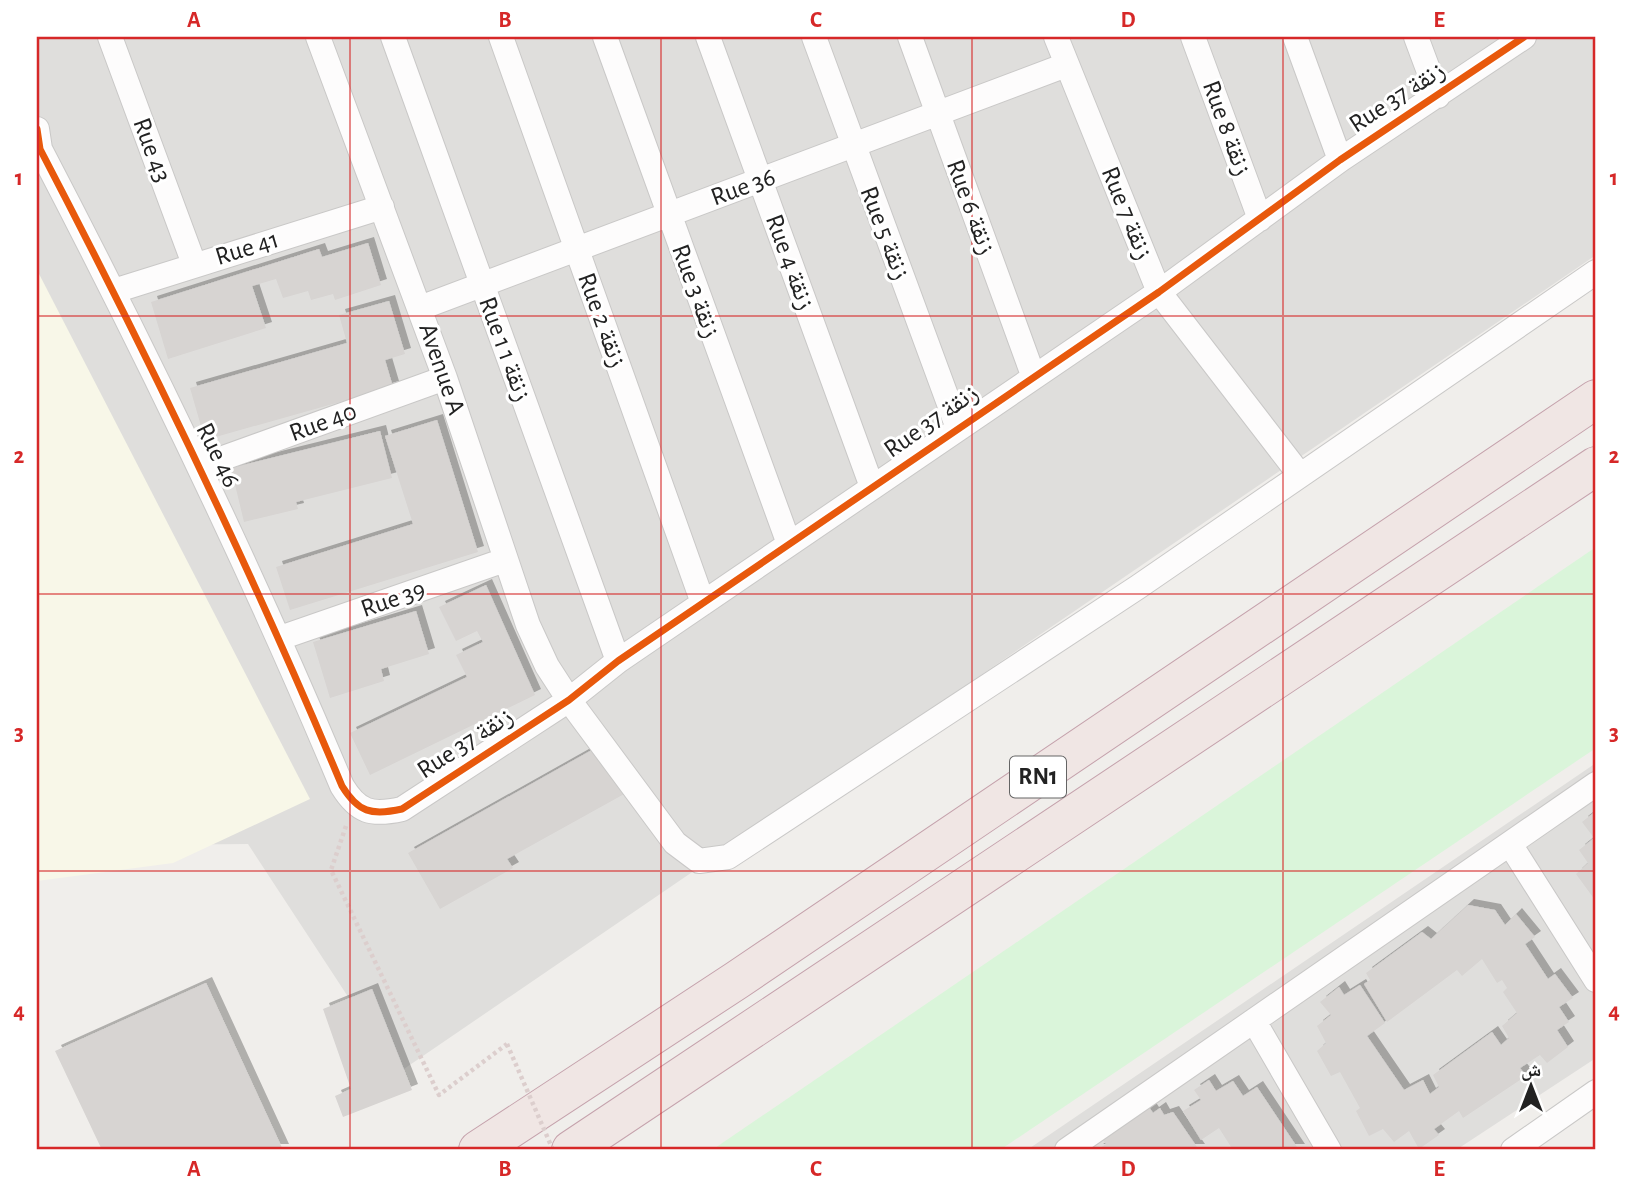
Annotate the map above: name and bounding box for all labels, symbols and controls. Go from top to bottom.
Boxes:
text: A [187,9,201,32]
text: B [498,9,512,32]
text: C [810,9,822,32]
text: D [1120,9,1136,32]
text: E [1433,9,1445,32]
street label: Rue 37 زنقة [1345,57,1449,137]
street label: Rue 8 زنقة [1198,77,1256,179]
street label: Rue 43 [128,114,176,186]
street label: Rue 6 زنقة [942,156,1000,258]
street label: Rue 36 [707,163,779,211]
street label: Rue 7 زنقة [1097,163,1157,263]
text: 1 [15,167,23,190]
text: 1 [1610,167,1618,190]
street label: Rue 5 زنقة [855,183,915,283]
street label: Rue 4 زنقة [761,211,819,313]
street label: Rue 41 [212,226,282,270]
street label: Rue 3 زنقة [667,241,725,341]
street label: Rue 2 زنقة [573,269,631,371]
street label: Rue 1 زنقة 1 [474,293,536,405]
street label: Avenue A [414,320,470,418]
street label: Rue 37 زنقة [879,379,983,463]
street label: Rue 40 [286,398,360,446]
street label: Rue 46 [191,419,245,491]
text: 2 [14,445,25,468]
text: 2 [1609,445,1620,468]
street label: Rue 39 [357,576,429,622]
street label: Rue 37 زنقة [413,703,517,783]
text: 3 [14,722,24,745]
text: 3 [1609,722,1619,745]
road number: RN1 [1010,756,1066,798]
text: 4 [13,1000,25,1023]
text: 4 [1608,1000,1620,1023]
north arrow [1496,1050,1566,1120]
text: ش [1521,1061,1541,1081]
text: A [187,1158,201,1181]
text: B [498,1158,512,1181]
text: C [810,1158,822,1181]
text: D [1120,1158,1136,1181]
text: E [1433,1158,1445,1181]

